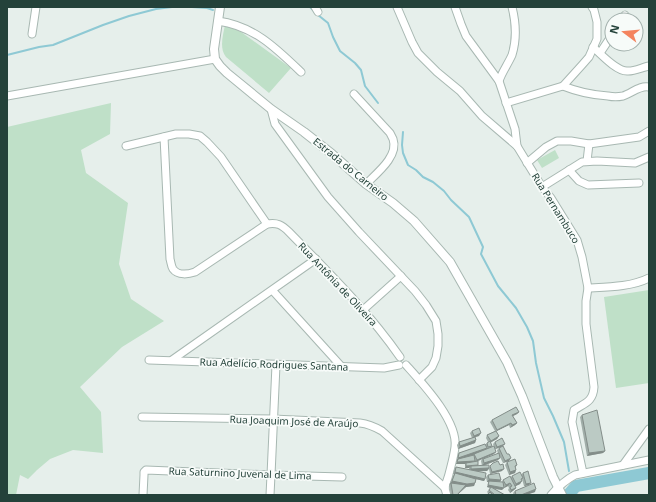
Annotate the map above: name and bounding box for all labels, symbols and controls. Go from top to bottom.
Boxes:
north arrow [604,12,644,52]
text: N [605,23,622,35]
street label: Estrada do Carneiro [310,134,392,204]
street label: Rua Pernambuco [529,170,583,246]
street label: Rua Antônia de Oliveira [295,239,381,329]
street label: Rua Adelício Rodrigues Santana [199,354,349,374]
street label: Rua Joaquim José de Araújo [229,412,359,430]
street label: Rua Saturnino Juvenal de Lima [168,464,312,482]

